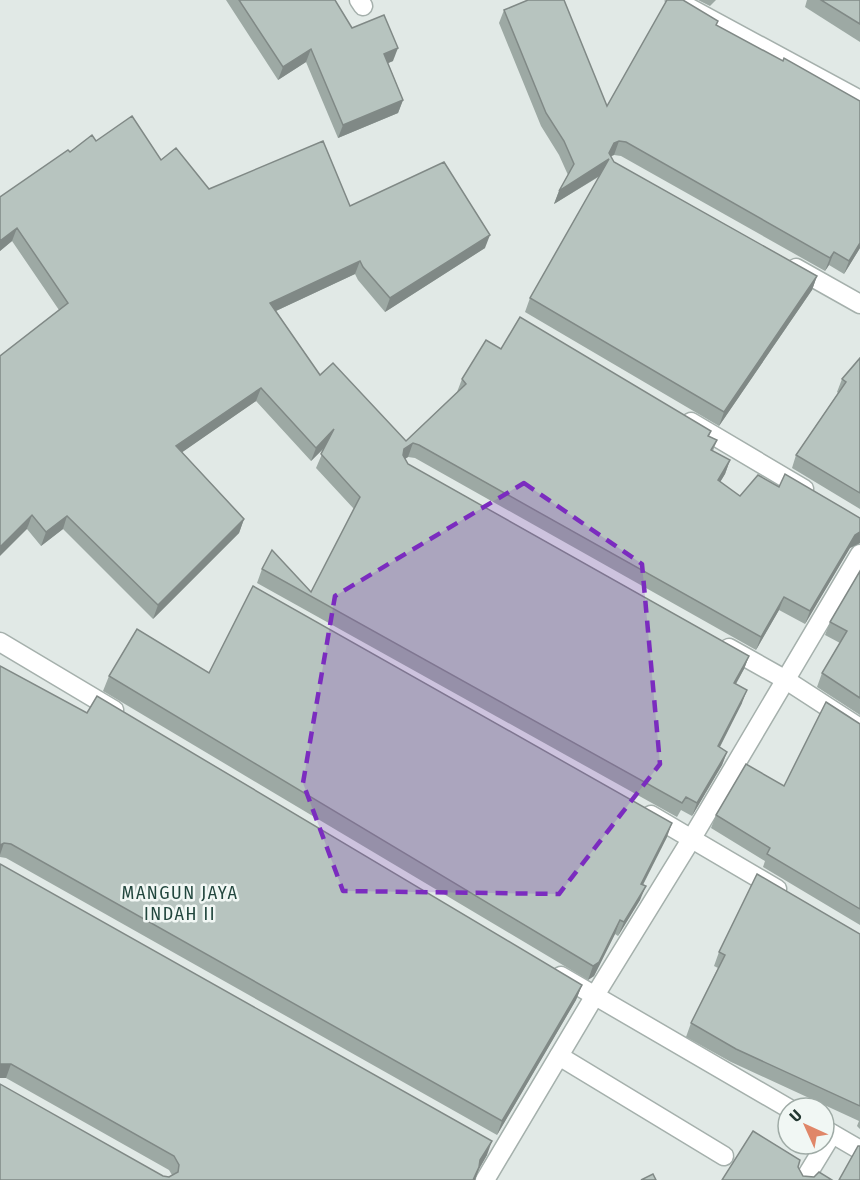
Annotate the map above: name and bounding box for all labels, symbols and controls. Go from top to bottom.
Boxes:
district label: MANGUN JAYA INDAH II [122,882,238,925]
north arrow [776,1096,836,1156]
text: U [786,1106,806,1126]

